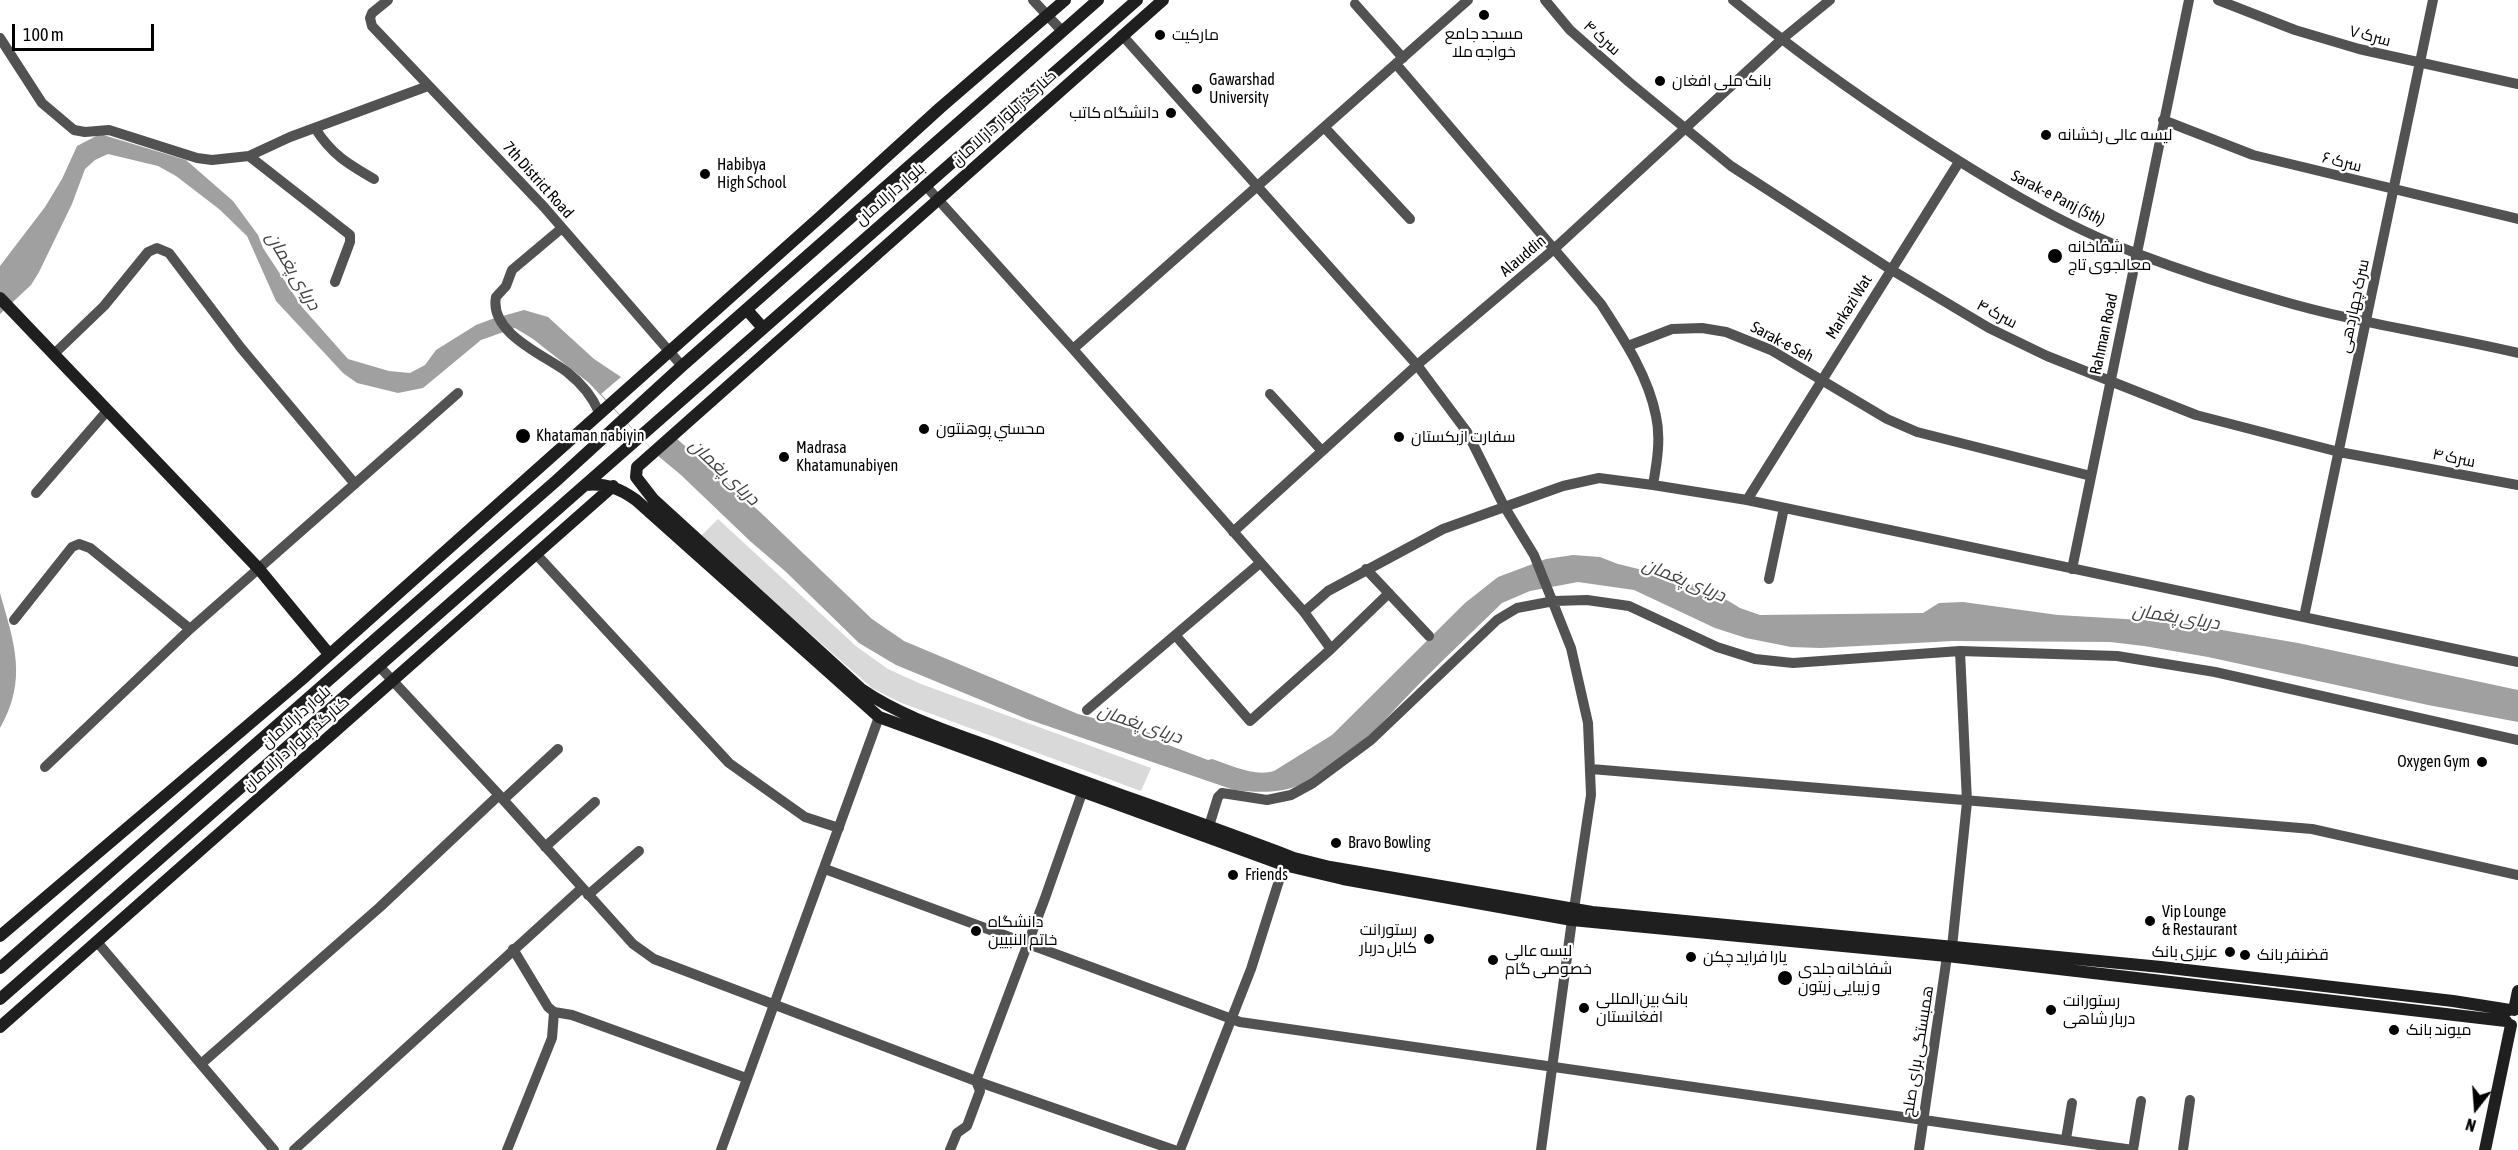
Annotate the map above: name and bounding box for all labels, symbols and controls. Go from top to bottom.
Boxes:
marker: مسجد جامع خواجه ملا [1477,8,1491,22]
scale bar [15,12,158,50]
street label: سرک ۴ [1580,16,1624,60]
street label: سرک ۷ [2347,21,2393,51]
text: 100 m [23,24,64,45]
place label: مسجد جامع خواجه ملا [1445,24,1523,62]
place label: مارکیت [1172,25,1219,45]
marker: مارکیت [1153,28,1167,42]
street label: کنارگذر بلوار دارالامان [947,66,1061,170]
place label: Gawarshad University [1209,70,1275,108]
place label: بانک ملی افغان [1672,71,1772,91]
marker: بانک ملی افغان [1653,74,1667,88]
marker: Gawarshad University [1190,82,1204,96]
place label: دانشگاه کاتب [1069,103,1159,123]
marker: دانشگاه کاتب [1164,106,1178,120]
place label: لیسه عالی رخشانه [2058,125,2172,145]
marker: لیسه عالی رخشانه [2039,128,2053,142]
street label: 7th District Road [499,138,577,222]
street label: سرک ۶ [2320,148,2364,176]
place label: Habibya High School [717,155,786,193]
street label: بلوار دارالامان [851,159,929,229]
street label: Sarak-e Panj (5th) [2008,166,2108,230]
marker: Habibya High School [698,167,712,181]
water label: دریای پغمان [261,228,325,314]
street label: Alauddin [1496,231,1550,281]
place label: شفاخانه معالجوی تاج [2068,237,2151,275]
marker: شفاخانه معالجوی تاج [2046,247,2064,265]
street label: سرک چهاردهی [2335,257,2373,355]
street label: Markazi Wat [1822,271,1876,343]
street label: Rahman Road [2086,292,2122,376]
street label: سرک ۴ [1973,295,2021,333]
street label: Sarak-e Seh [1747,318,1817,366]
place label: محسني پوهنتون [936,419,1045,439]
marker: محسني پوهنتون [917,422,931,436]
place label: Khataman nabiyin [536,426,644,446]
marker: Khataman nabiyin [514,427,532,445]
place label: سفارت ازبکستان [1411,427,1515,447]
marker: سفارت ازبکستان [1392,430,1406,444]
water label: دریای پغمان [685,434,763,510]
place label: Madrasa Khatamunabiyen [796,438,898,476]
street label: سرک ۴ [2431,444,2477,472]
marker: Madrasa Khatamunabiyen [777,450,791,464]
water label: دریای پغمان [1639,554,1729,606]
water label: دریای پغمان [2131,599,2221,635]
street label: بلوار دارالامان [257,682,335,752]
street label: کنارگذر بلوار دارالامان [239,692,353,796]
water label: دریای پغمان [1095,699,1185,749]
place label: Oxygen Gym [2397,752,2470,772]
marker: Oxygen Gym [2475,755,2489,769]
place label: Bravo Bowling [1348,833,1431,853]
marker: Bravo Bowling [1329,836,1343,850]
place label: Friends [1245,865,1288,885]
marker: Friends [1226,868,1240,882]
place label: Vip Lounge & Restaurant [2162,902,2237,940]
place label: دانشگاه خاتم النبیین [988,912,1057,950]
marker: Vip Lounge & Restaurant [2143,914,2157,928]
place label: رستورانت کابل دربار [1359,920,1417,958]
marker: دانشگاه خاتم النبیین [969,924,983,938]
marker: رستورانت کابل دربار [1422,932,1436,946]
place label: لیسه عالی خصوصی گام [1505,941,1592,979]
place label: عزیزی بانک [2152,942,2218,962]
marker: عزیزی بانک [2223,945,2237,959]
place label: قضنفر بانک [2257,945,2329,965]
place label: یارا فراید چکن [1703,947,1787,967]
marker: قضنفر بانک [2238,948,2252,962]
marker: یارا فراید چکن [1684,950,1698,964]
marker: لیسه عالی خصوصی گام [1486,953,1500,967]
place label: شفاخانه جلدی و زیبایی زیتون [1798,959,1892,997]
marker: شفاخانه جلدی و زیبایی زیتون [1776,969,1794,987]
street label: همبستگی برای صلح [1898,984,1938,1118]
place label: بانک بین‌المللی افغانستان [1596,989,1688,1027]
place label: رستورانت دربار شاهی [2063,991,2135,1029]
marker: بانک بین‌المللی افغانستان [1577,1001,1591,1015]
marker: رستورانت دربار شاهی [2044,1003,2058,1017]
place label: میوند بانک [2406,1020,2472,1040]
marker: میوند بانک [2387,1023,2401,1037]
north arrow [2446,1078,2506,1138]
text: N [2464,1115,2478,1135]

